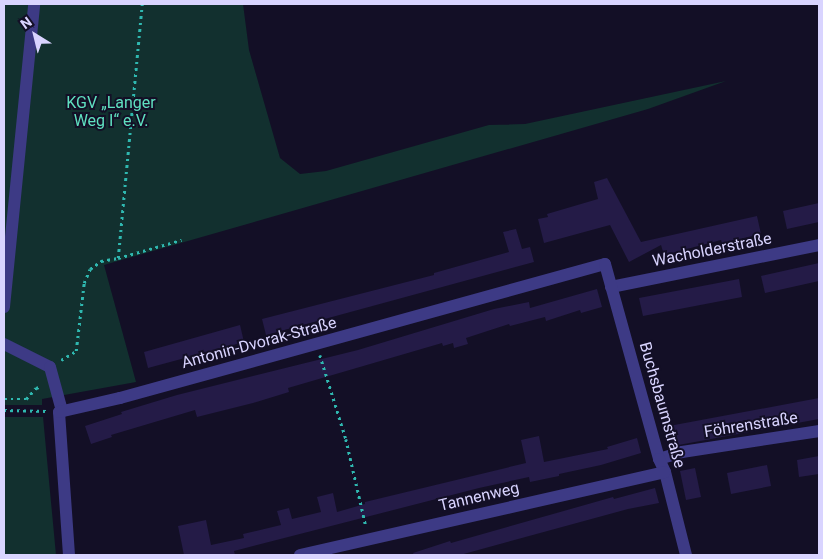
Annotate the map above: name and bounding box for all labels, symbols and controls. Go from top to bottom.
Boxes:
north arrow [10,10,60,60]
text: N [17,13,35,32]
park label: KGV „Langer Weg I“ e.V. [66,93,156,131]
street label: Wacholderstraße [651,229,773,271]
street label: Antonin-Dvorak-Straße [179,313,339,373]
street label: Buchsbaumstraße [635,340,689,470]
street label: Föhrenstraße [703,408,799,442]
street label: Tannenweg [437,478,521,516]

